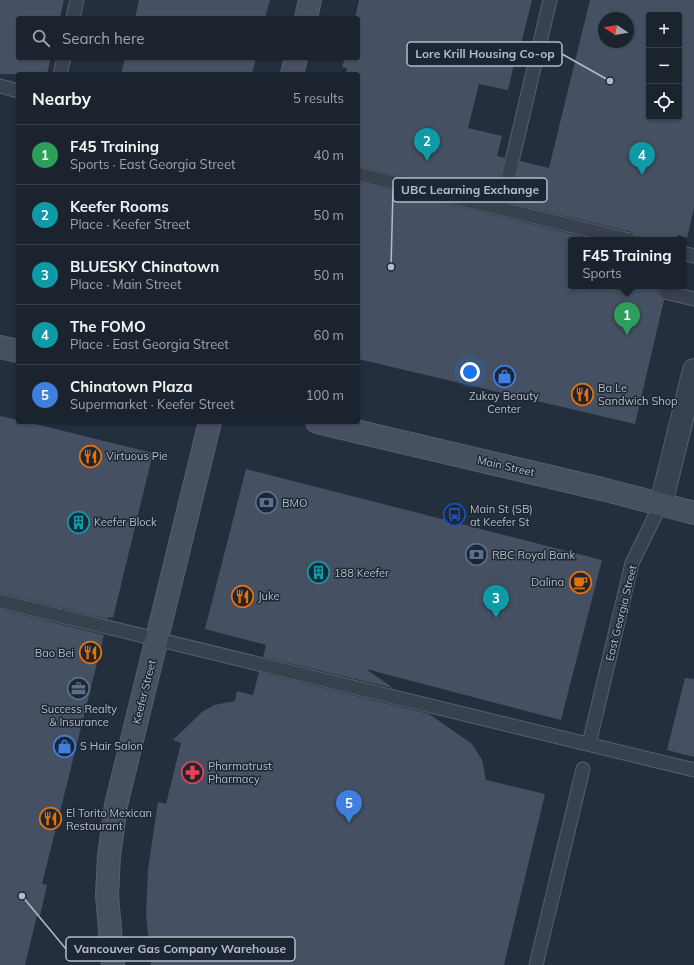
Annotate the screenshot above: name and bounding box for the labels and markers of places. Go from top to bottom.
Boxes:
callout: Lore Krill Housing Co-op [407,42,562,66]
pin: 2 [414,128,440,161]
pin: 4 [629,142,655,175]
callout: UBC Learning Exchange [393,178,547,202]
pin: 1 [614,302,640,335]
shop icon: Zukay Beauty Center [491,363,517,389]
restaurant icon: Ba Le Sandwich Shop [569,381,595,407]
place label: Ba Le Sandwich Shop [598,381,678,408]
place label: Zukay Beauty Center [469,389,539,416]
restaurant icon: Virtuous Pie [77,443,103,469]
place label: Virtuous Pie [106,449,168,463]
bank icon: BMO [254,490,280,516]
place label: BMO [282,496,307,510]
bus stop icon: Main St (SB) at Keefer St [442,502,468,528]
place label: Main St (SB) at Keefer St [470,502,533,529]
building icon: Keefer Block [66,509,92,535]
place label: Keefer Block [94,515,157,529]
bank icon: RBC Royal Bank [463,542,489,568]
place label: RBC Royal Bank [492,548,576,562]
building icon: 188 Keefer [305,560,331,586]
place label: 188 Keefer [334,566,389,580]
cafe icon: Dalina [567,569,593,595]
place label: Dalina [531,575,564,589]
restaurant icon: Juke [230,583,256,609]
pin: 3 [483,585,509,618]
place label: Juke [258,589,279,603]
restaurant icon: Bao Bei [77,640,103,666]
place label: Bao Bei [35,646,74,660]
office icon: Success Realty & Insurance [66,676,92,702]
place label: Success Realty & Insurance [41,702,117,729]
shop icon: S Hair Salon [52,733,78,759]
place label: S Hair Salon [80,739,143,753]
pharmacy icon: Pharmatrust Pharmacy [179,759,205,785]
place label: Pharmatrust Pharmacy [208,759,272,786]
pin: 5 [336,790,362,823]
restaurant icon: El Torito Mexican Restaurant [38,806,64,832]
place label: El Torito Mexican Restaurant [66,806,152,833]
callout: Vancouver Gas Company Warehouse [66,937,295,961]

